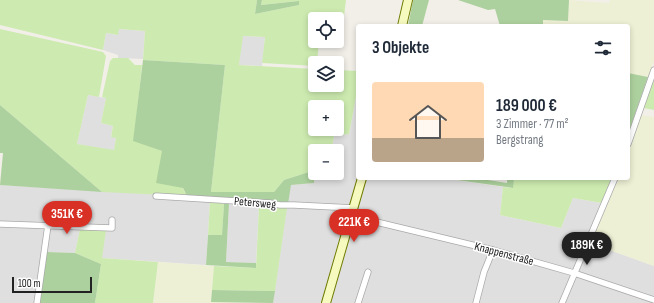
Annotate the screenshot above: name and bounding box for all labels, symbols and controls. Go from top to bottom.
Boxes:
map controls [308,12,344,180]
button: locate [308,12,344,48]
icon: filters [592,37,614,59]
text: 3 Objekte [372,38,429,58]
button: layers [308,56,344,92]
text: 189 000 € [496,96,557,116]
icon: home [404,98,452,146]
button: + [308,100,344,136]
text: 3 Zimmer · 77 m² [496,116,569,132]
text: Bergstrang [496,132,544,148]
button: − [308,144,344,180]
street label: Petersweg [233,194,277,212]
pin: 351K € [34,201,100,235]
text: 351K € [51,206,83,222]
pin: 221K € [321,209,387,243]
text: 221K € [338,214,370,230]
pin: 189K € [554,232,620,266]
text: 189K € [571,237,603,253]
street label: Knappenstraße [473,239,535,269]
scale bar [12,275,92,294]
text: 100 m [18,277,40,290]

